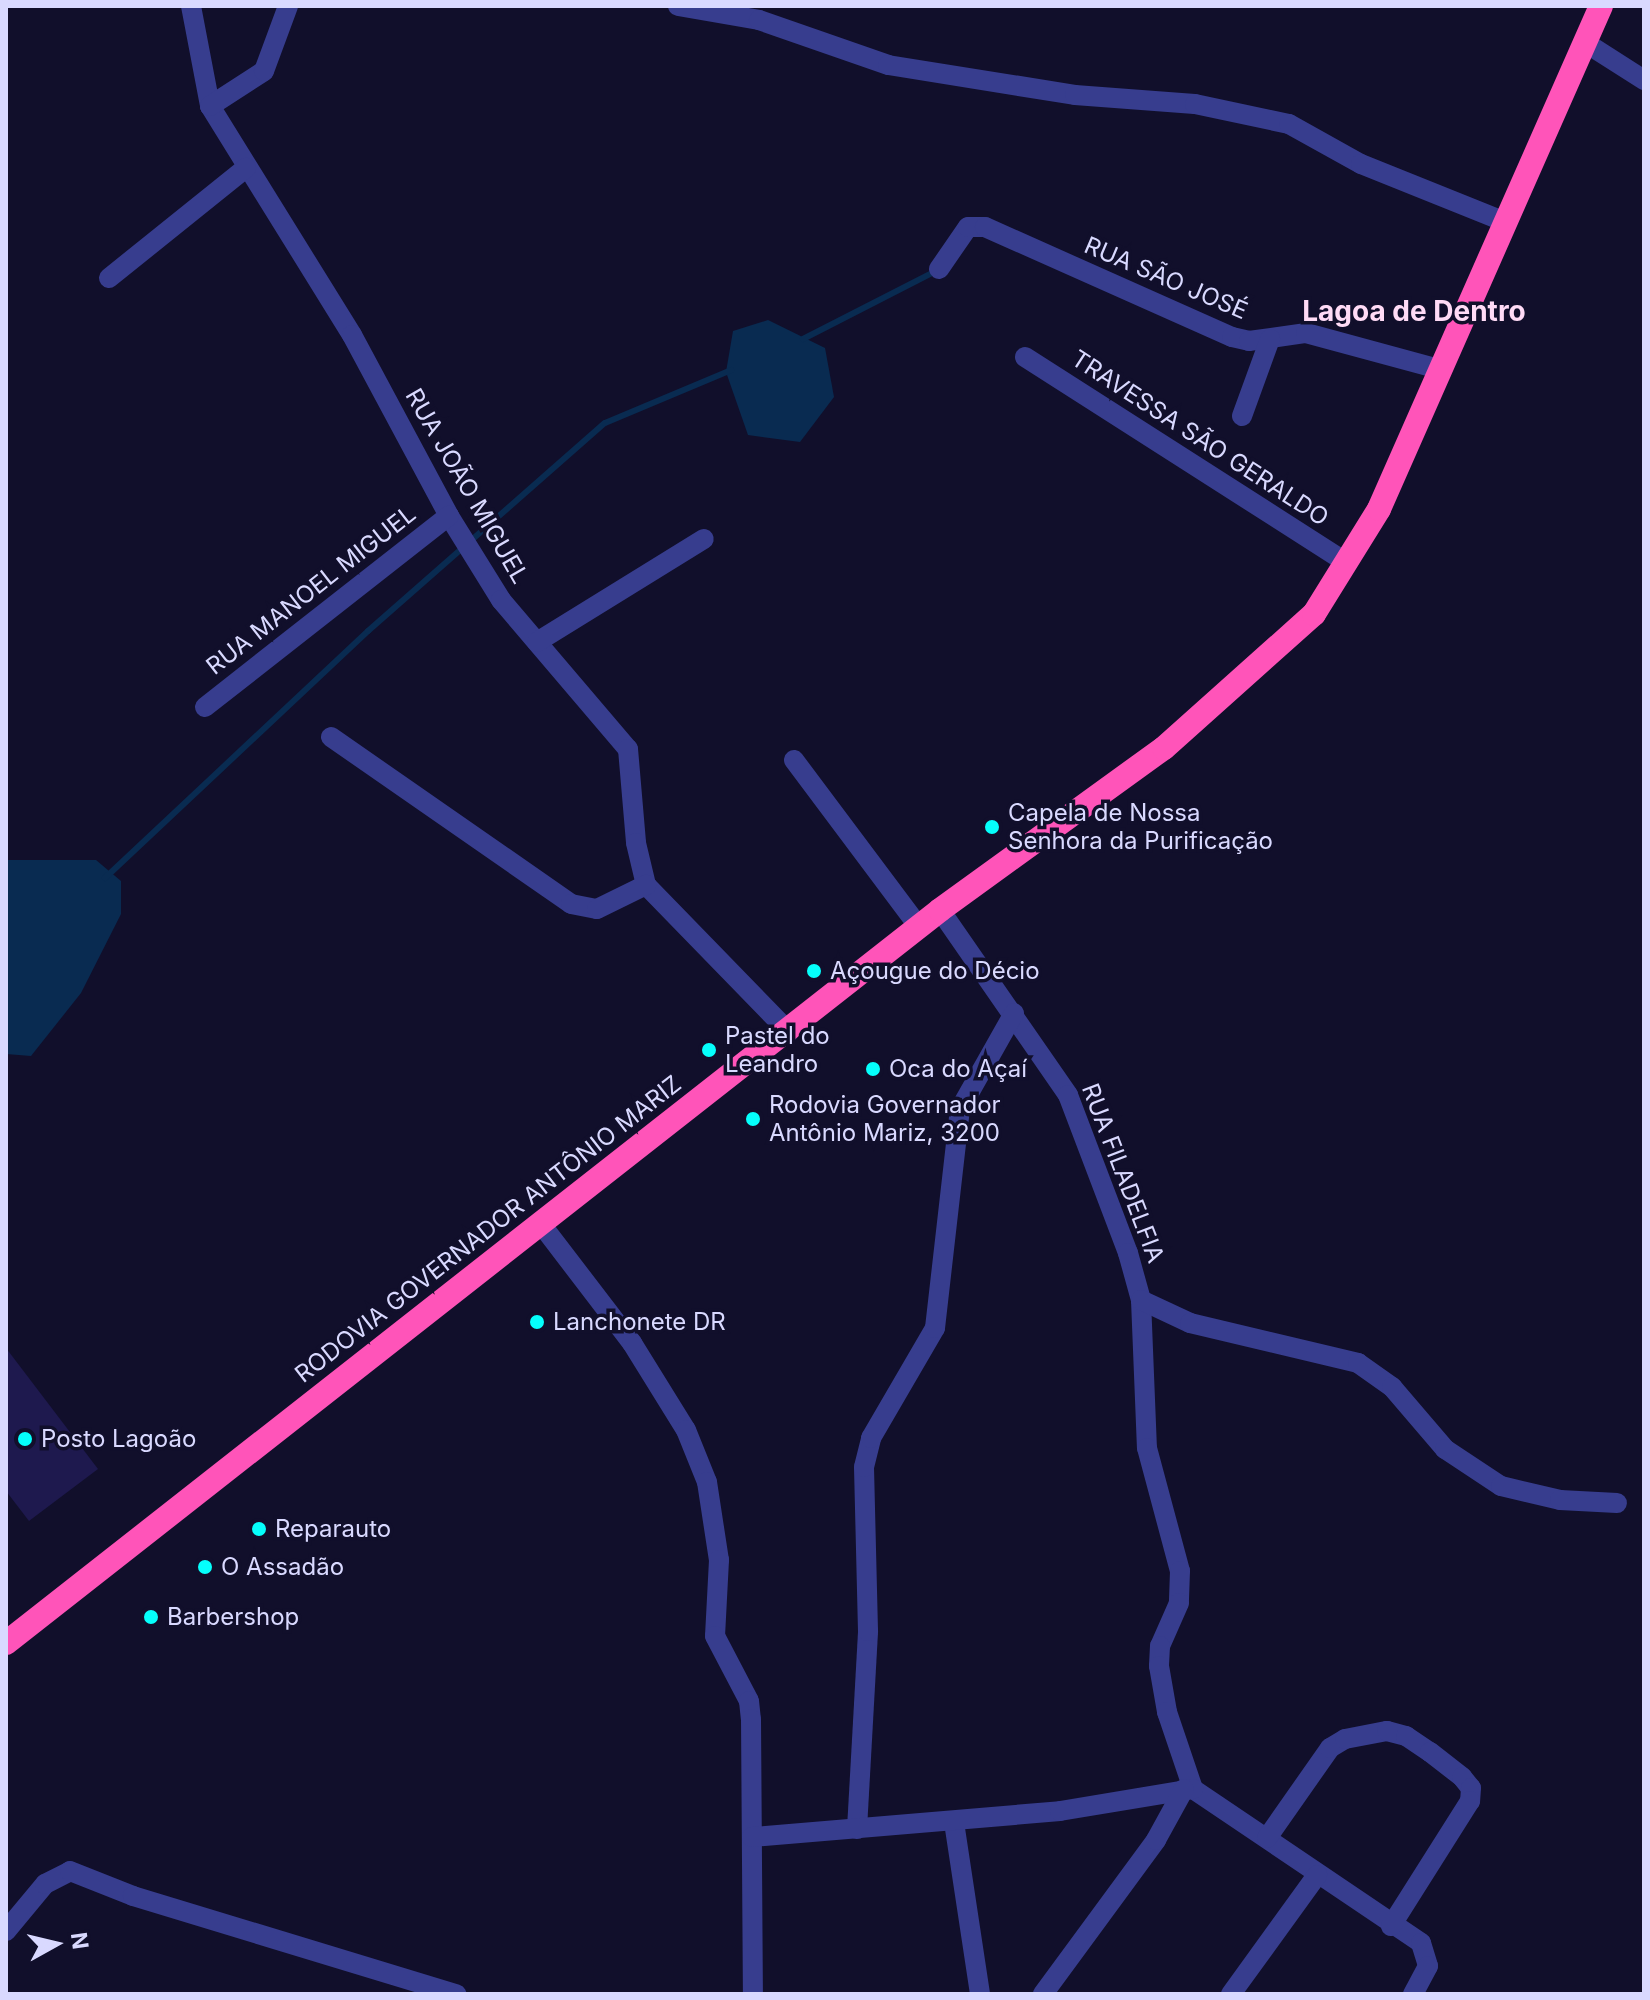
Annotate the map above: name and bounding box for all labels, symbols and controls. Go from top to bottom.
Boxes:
street label: RUA SÃO JOSÉ [1080,231,1252,325]
district label: Lagoa de Dentro [1302,294,1526,328]
street label: TRAVESSA SÃO GERALDO [1066,344,1334,532]
street label: RUA JOÃO MIGUEL [400,383,534,589]
street label: RUA MANOEL MIGUEL [201,499,421,681]
place label: Capela de Nossa Senhora da Purificação [1008,799,1273,855]
marker: Capela de Nossa Senhora da Purificação [983,818,1001,836]
place label: Açougue do Décio [830,957,1040,985]
marker: Açougue do Décio [805,962,823,980]
place label: Pastel do Leandro [725,1022,830,1078]
marker: Pastel do Leandro [700,1041,718,1059]
place label: Oca do Açaí [889,1055,1027,1083]
marker: Oca do Açaí [864,1060,882,1078]
street label: RODOVIA GOVERNADOR ANTÔNIO MARIZ [289,1069,687,1389]
street label: RUA FILADELFIA [1076,1079,1170,1267]
place label: Rodovia Governador Antônio Mariz, 3200 [769,1091,1001,1147]
marker: Rodovia Governador Antônio Mariz, 3200 [744,1110,762,1128]
place label: Lanchonete DR [553,1308,726,1336]
marker: Lanchonete DR [528,1313,546,1331]
place label: Posto Lagoão [41,1425,196,1453]
marker: Posto Lagoão [16,1430,34,1448]
place label: Reparauto [275,1515,391,1543]
marker: Reparauto [250,1520,268,1538]
place label: O Assadão [221,1553,344,1581]
marker: O Assadão [196,1558,214,1576]
place label: Barbershop [167,1603,299,1631]
marker: Barbershop [142,1608,160,1626]
north arrow [16,1904,96,1984]
text: N [66,1931,94,1951]

